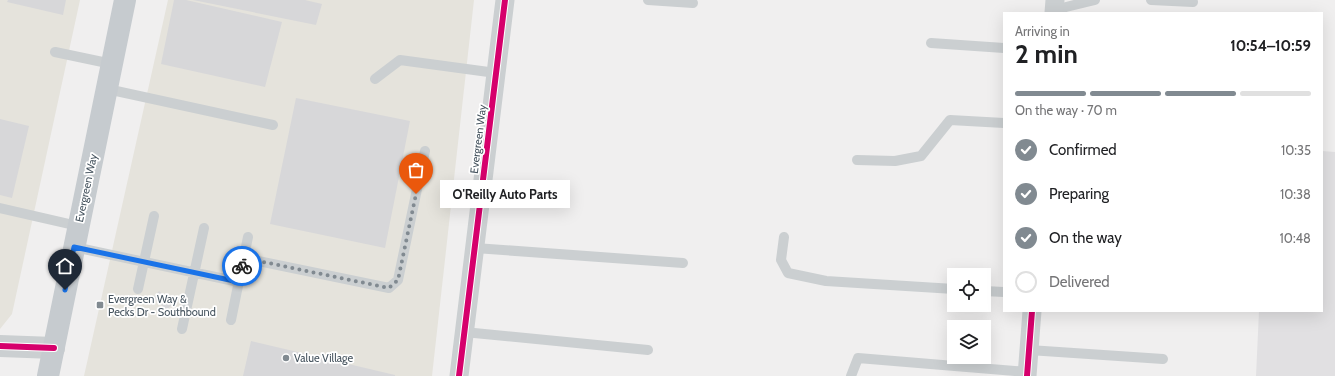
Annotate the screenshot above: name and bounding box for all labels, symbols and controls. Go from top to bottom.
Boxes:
text: Arriving in [1015,23,1070,39]
text: 10:54–10:59 [1230,37,1311,55]
text: 2 min [1015,38,1078,70]
text: On the way · 70 m [1015,102,1117,118]
street label: Evergreen Way [467,103,489,174]
icon: check [1015,139,1037,161]
text: Confirmed [1049,141,1117,159]
text: 10:35 [1281,142,1311,158]
street label: Evergreen Way [72,152,100,223]
pin [399,153,433,194]
icon: bag [405,159,427,181]
callout: O'Reilly Auto Parts [440,180,570,208]
icon: check [1015,183,1037,205]
text: Preparing [1049,185,1109,203]
text: O'Reilly Auto Parts [453,186,557,202]
text: 10:38 [1280,186,1311,202]
icon: check [1015,227,1037,249]
text: On the way [1049,229,1122,247]
text: 10:48 [1280,230,1311,246]
courier [222,246,262,286]
pin [48,249,82,290]
icon: home [54,255,76,277]
icon: bike [231,255,253,277]
map controls [947,268,991,364]
button: locate [947,268,991,312]
text: Delivered [1049,273,1110,291]
place label: Evergreen Way & Pecks Dr - Southbound [108,292,216,319]
marker: Evergreen Way & Pecks Dr - Southbound [95,300,105,310]
button: layers [947,320,991,364]
place label: Value Village [294,351,353,365]
marker: Value Village [281,353,291,363]

